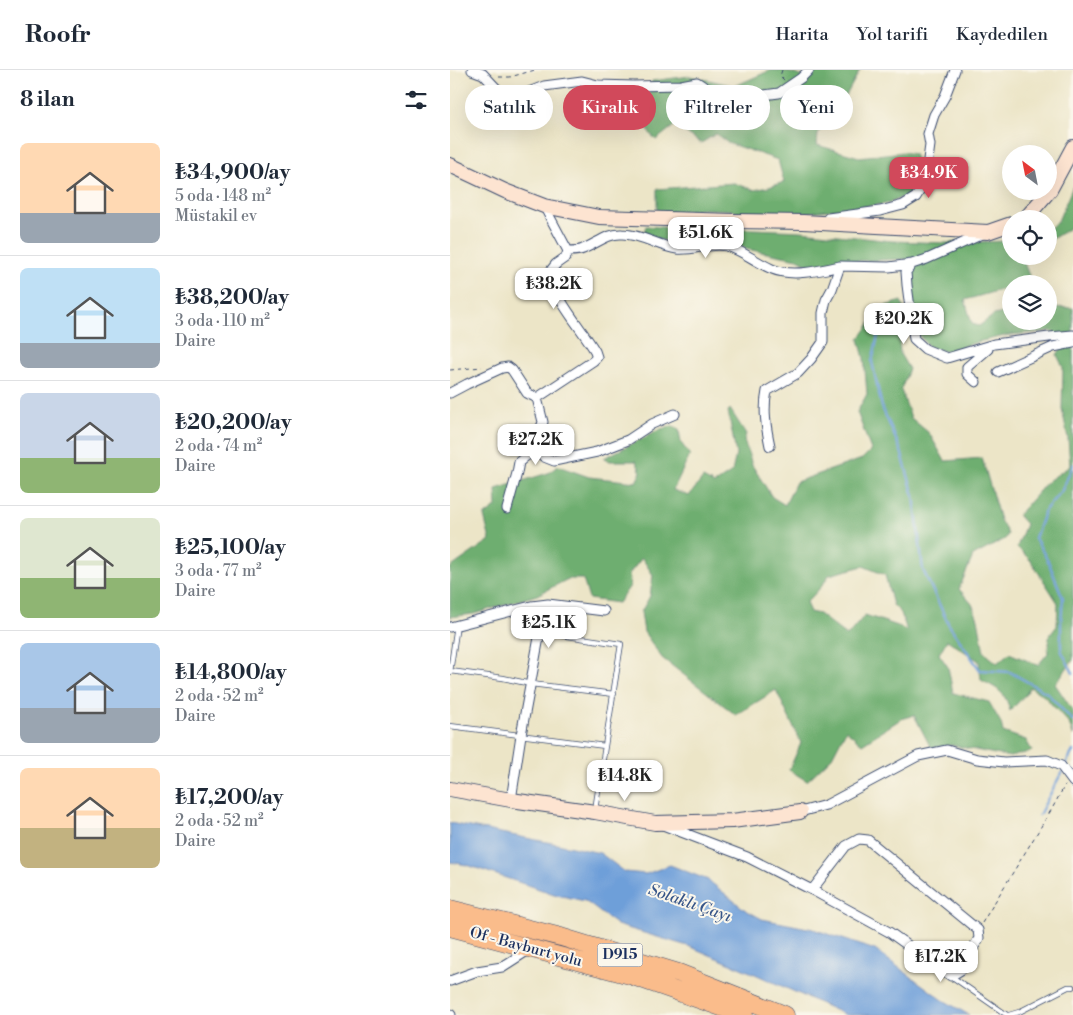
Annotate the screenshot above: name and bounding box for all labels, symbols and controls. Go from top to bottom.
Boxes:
text: Roofr [25,20,91,50]
text: Harita [776,23,829,46]
text: Yol tarifi [857,23,928,46]
text: Kaydedilen [956,23,1048,46]
chip: Satılık [465,85,553,130]
chip: Kiralık [563,85,656,130]
chip: Filtreler [666,85,770,130]
chip: Yeni [780,85,853,130]
icon: filters [402,86,430,114]
text: 8 ilan [20,87,75,113]
north arrow [1002,145,1058,200]
map controls [1002,145,1057,330]
pin: ₺34.9K [888,156,970,199]
text: ₺34,900/ay [175,160,290,186]
icon: home [60,163,120,223]
text: ₺34.9K [900,163,958,183]
text: 5 oda · 148 m² [175,186,271,206]
text: Müstakil ev [175,206,257,226]
button: locate [1002,210,1057,265]
pin: ₺51.6K [665,216,747,259]
text: ₺51.6K [679,223,733,243]
pin: ₺38.2K [513,268,595,310]
text: ₺38.2K [526,274,582,294]
button: layers [1002,275,1057,330]
text: ₺38,200/ay [175,285,289,311]
icon: home [60,288,120,348]
pin: ₺20.2K [863,302,945,345]
text: ₺20.2K [875,309,933,329]
text: 3 oda · 110 m² [175,311,270,331]
text: Daire [175,331,216,351]
text: ₺20,200/ay [175,410,292,436]
icon: home [60,413,120,473]
pin: ₺27.2K [495,424,577,466]
text: ₺27.2K [508,430,564,450]
text: 2 oda · 74 m² [175,436,262,456]
text: Daire [175,456,216,476]
text: ₺25,100/ay [175,535,286,561]
icon: home [60,538,120,598]
text: 3 oda · 77 m² [175,561,262,581]
text: Daire [175,581,216,601]
pin: ₺25.1K [508,606,590,649]
text: ₺25.1K [522,613,576,633]
text: ₺14,800/ay [175,660,287,686]
icon: home [60,663,120,723]
text: 2 oda · 52 m² [175,686,264,706]
text: Daire [175,706,216,726]
pin: ₺14.8K [584,760,666,802]
text: ₺14.8K [598,766,652,786]
text: ₺17,200/ay [175,785,283,811]
icon: home [60,788,120,848]
text: 2 oda · 52 m² [175,811,264,831]
text: Daire [175,831,216,851]
water label: Solaklı Çayı [646,879,734,927]
street label: Of - Bayburt yolu [468,923,585,971]
pin: ₺17.2K [900,940,982,983]
road number: D915 [598,944,642,966]
text: ₺17.2K [915,947,967,967]

